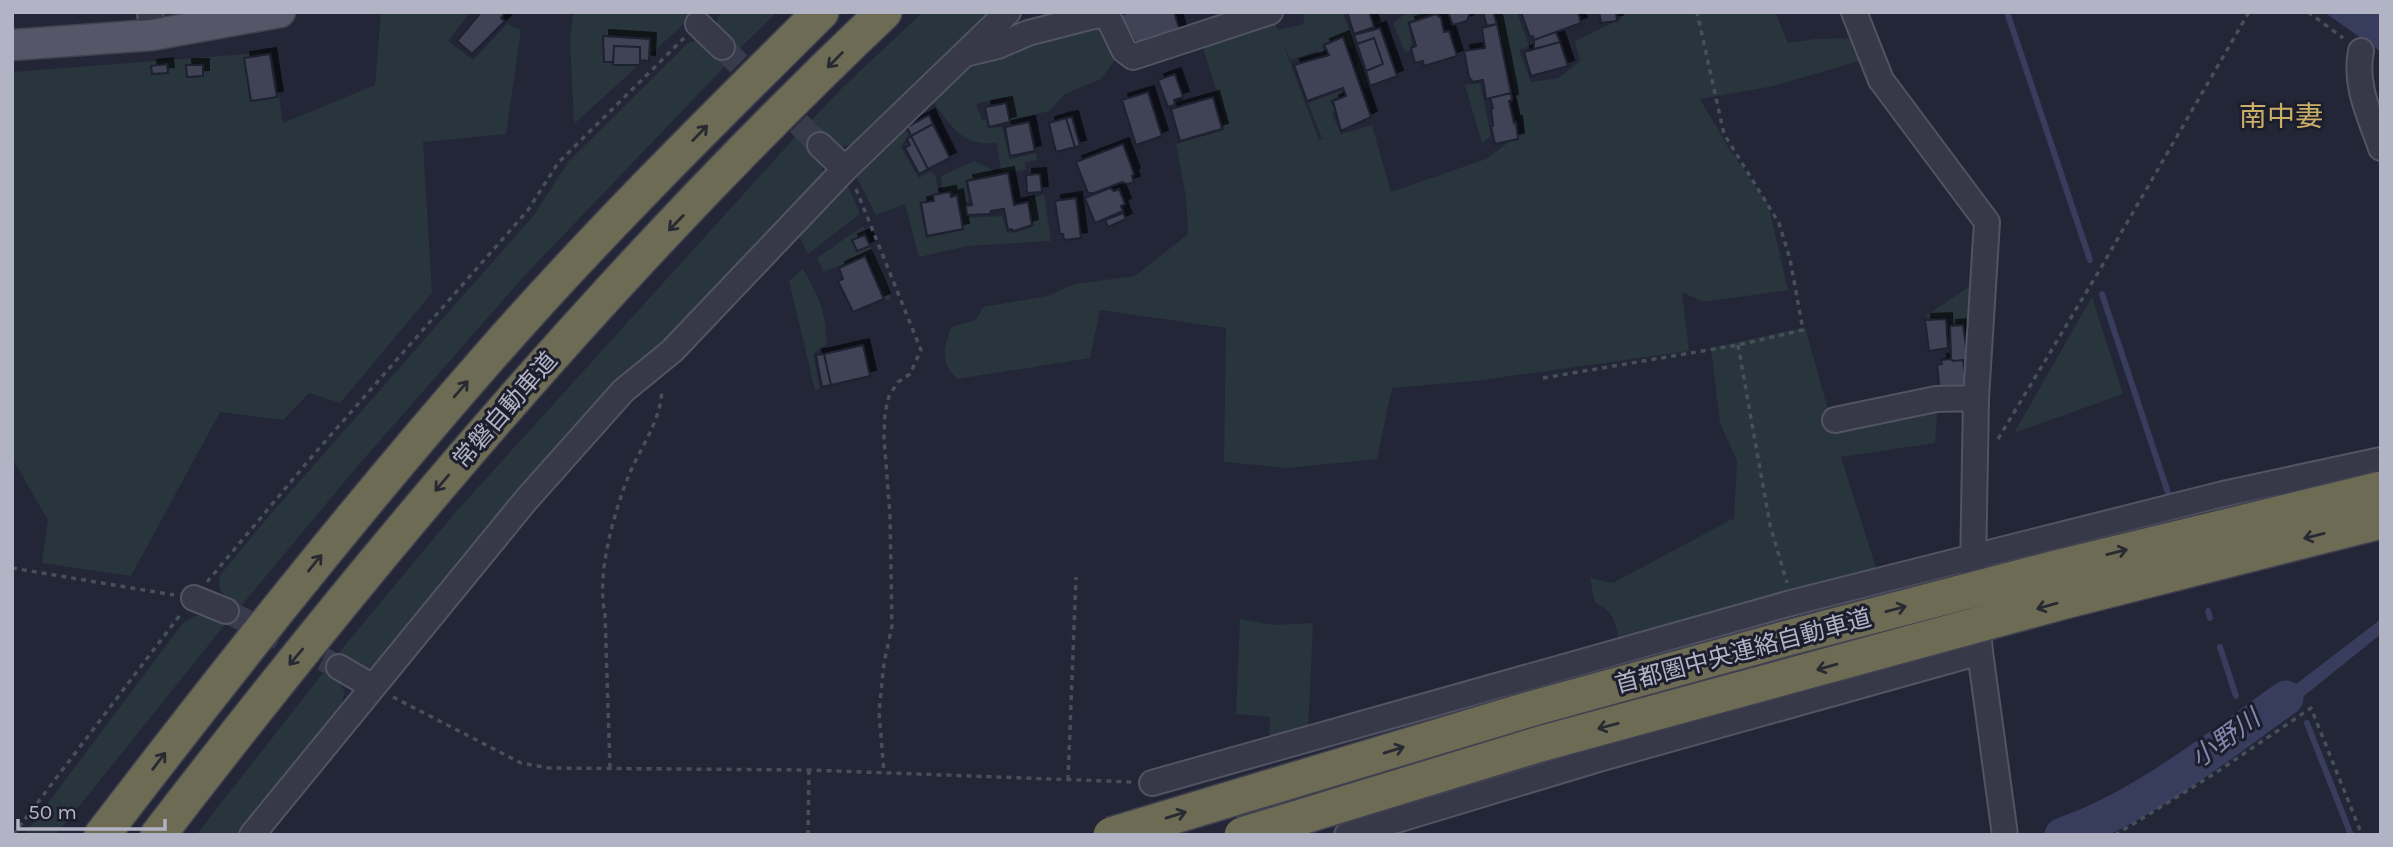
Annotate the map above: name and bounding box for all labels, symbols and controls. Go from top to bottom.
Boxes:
one-way arrow [827,52,844,69]
district label: 南中妻 [2239,100,2323,133]
one-way arrow [691,125,708,142]
one-way arrow [667,214,684,231]
street label: 常磐自動車道 [447,346,563,474]
one-way arrow [453,381,469,399]
one-way arrow [434,474,450,492]
one-way arrow [2303,531,2325,544]
one-way arrow [2105,545,2128,559]
one-way arrow [307,555,322,573]
one-way arrow [2036,600,2058,613]
one-way arrow [1885,602,1907,615]
street label: 首都圏中央連絡自動車道 [1612,603,1874,699]
one-way arrow [288,648,304,666]
one-way arrow [1817,661,1839,674]
water label: 小野川 [2185,701,2268,774]
one-way arrow [1597,720,1620,733]
one-way arrow [1383,743,1405,756]
one-way arrow [151,752,166,771]
scale bar [18,788,164,832]
text: 50 m [28,800,77,824]
one-way arrow [1165,808,1187,821]

